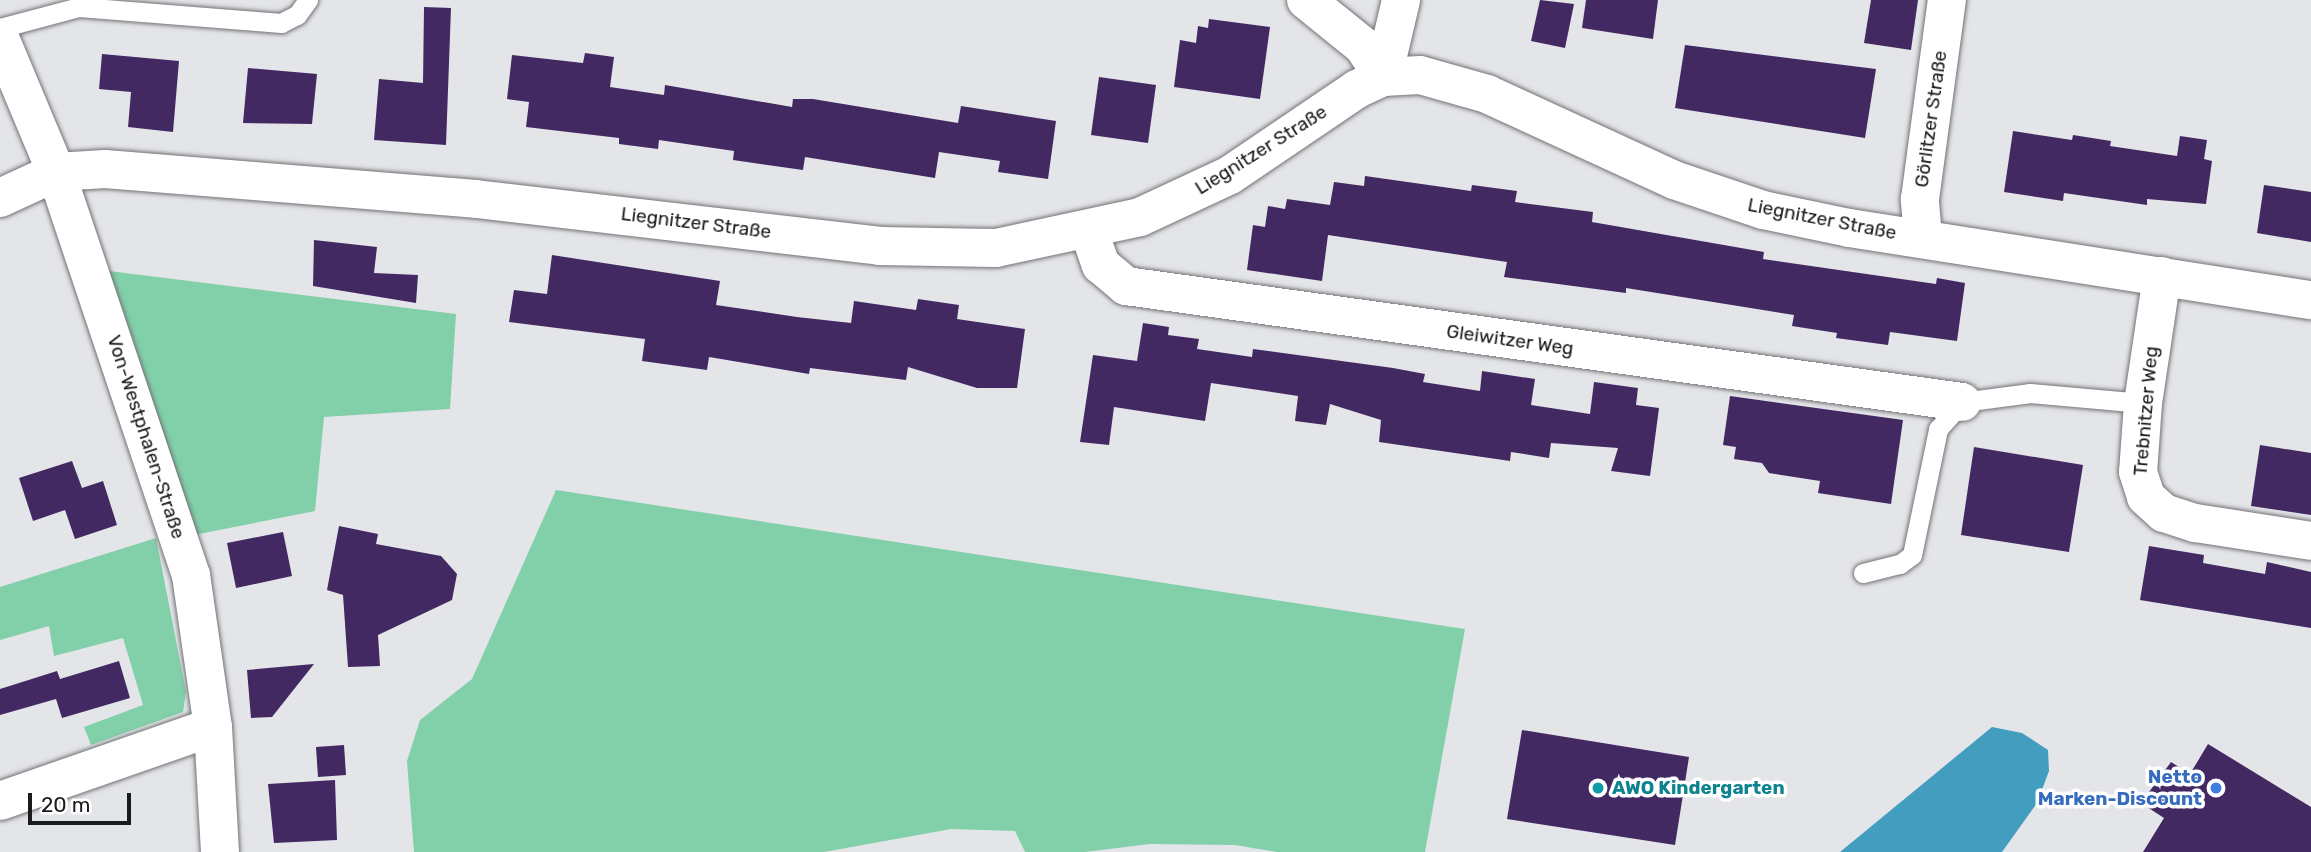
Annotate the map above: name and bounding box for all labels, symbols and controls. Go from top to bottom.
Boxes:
street label: Görlitzer Straße [1910,49,1952,189]
street label: Liegnitzer Straße [1191,100,1331,200]
street label: Liegnitzer Straße [1745,193,1899,245]
street label: Liegnitzer Straße [619,202,773,244]
street label: Gleiwitzer Weg [1445,320,1575,360]
street label: Von-Westphalen-Straße [102,332,190,542]
street label: Trebnitzer Weg [2129,345,2163,477]
place label: Netto Marken-Discount [2038,766,2202,810]
place label: AWO Kindergarten [1612,777,1785,799]
scale bar [32,778,135,822]
marker: AWO Kindergarten [1590,780,1606,796]
marker: Netto Marken-Discount [2208,780,2224,796]
text: 20 m [41,792,90,817]

